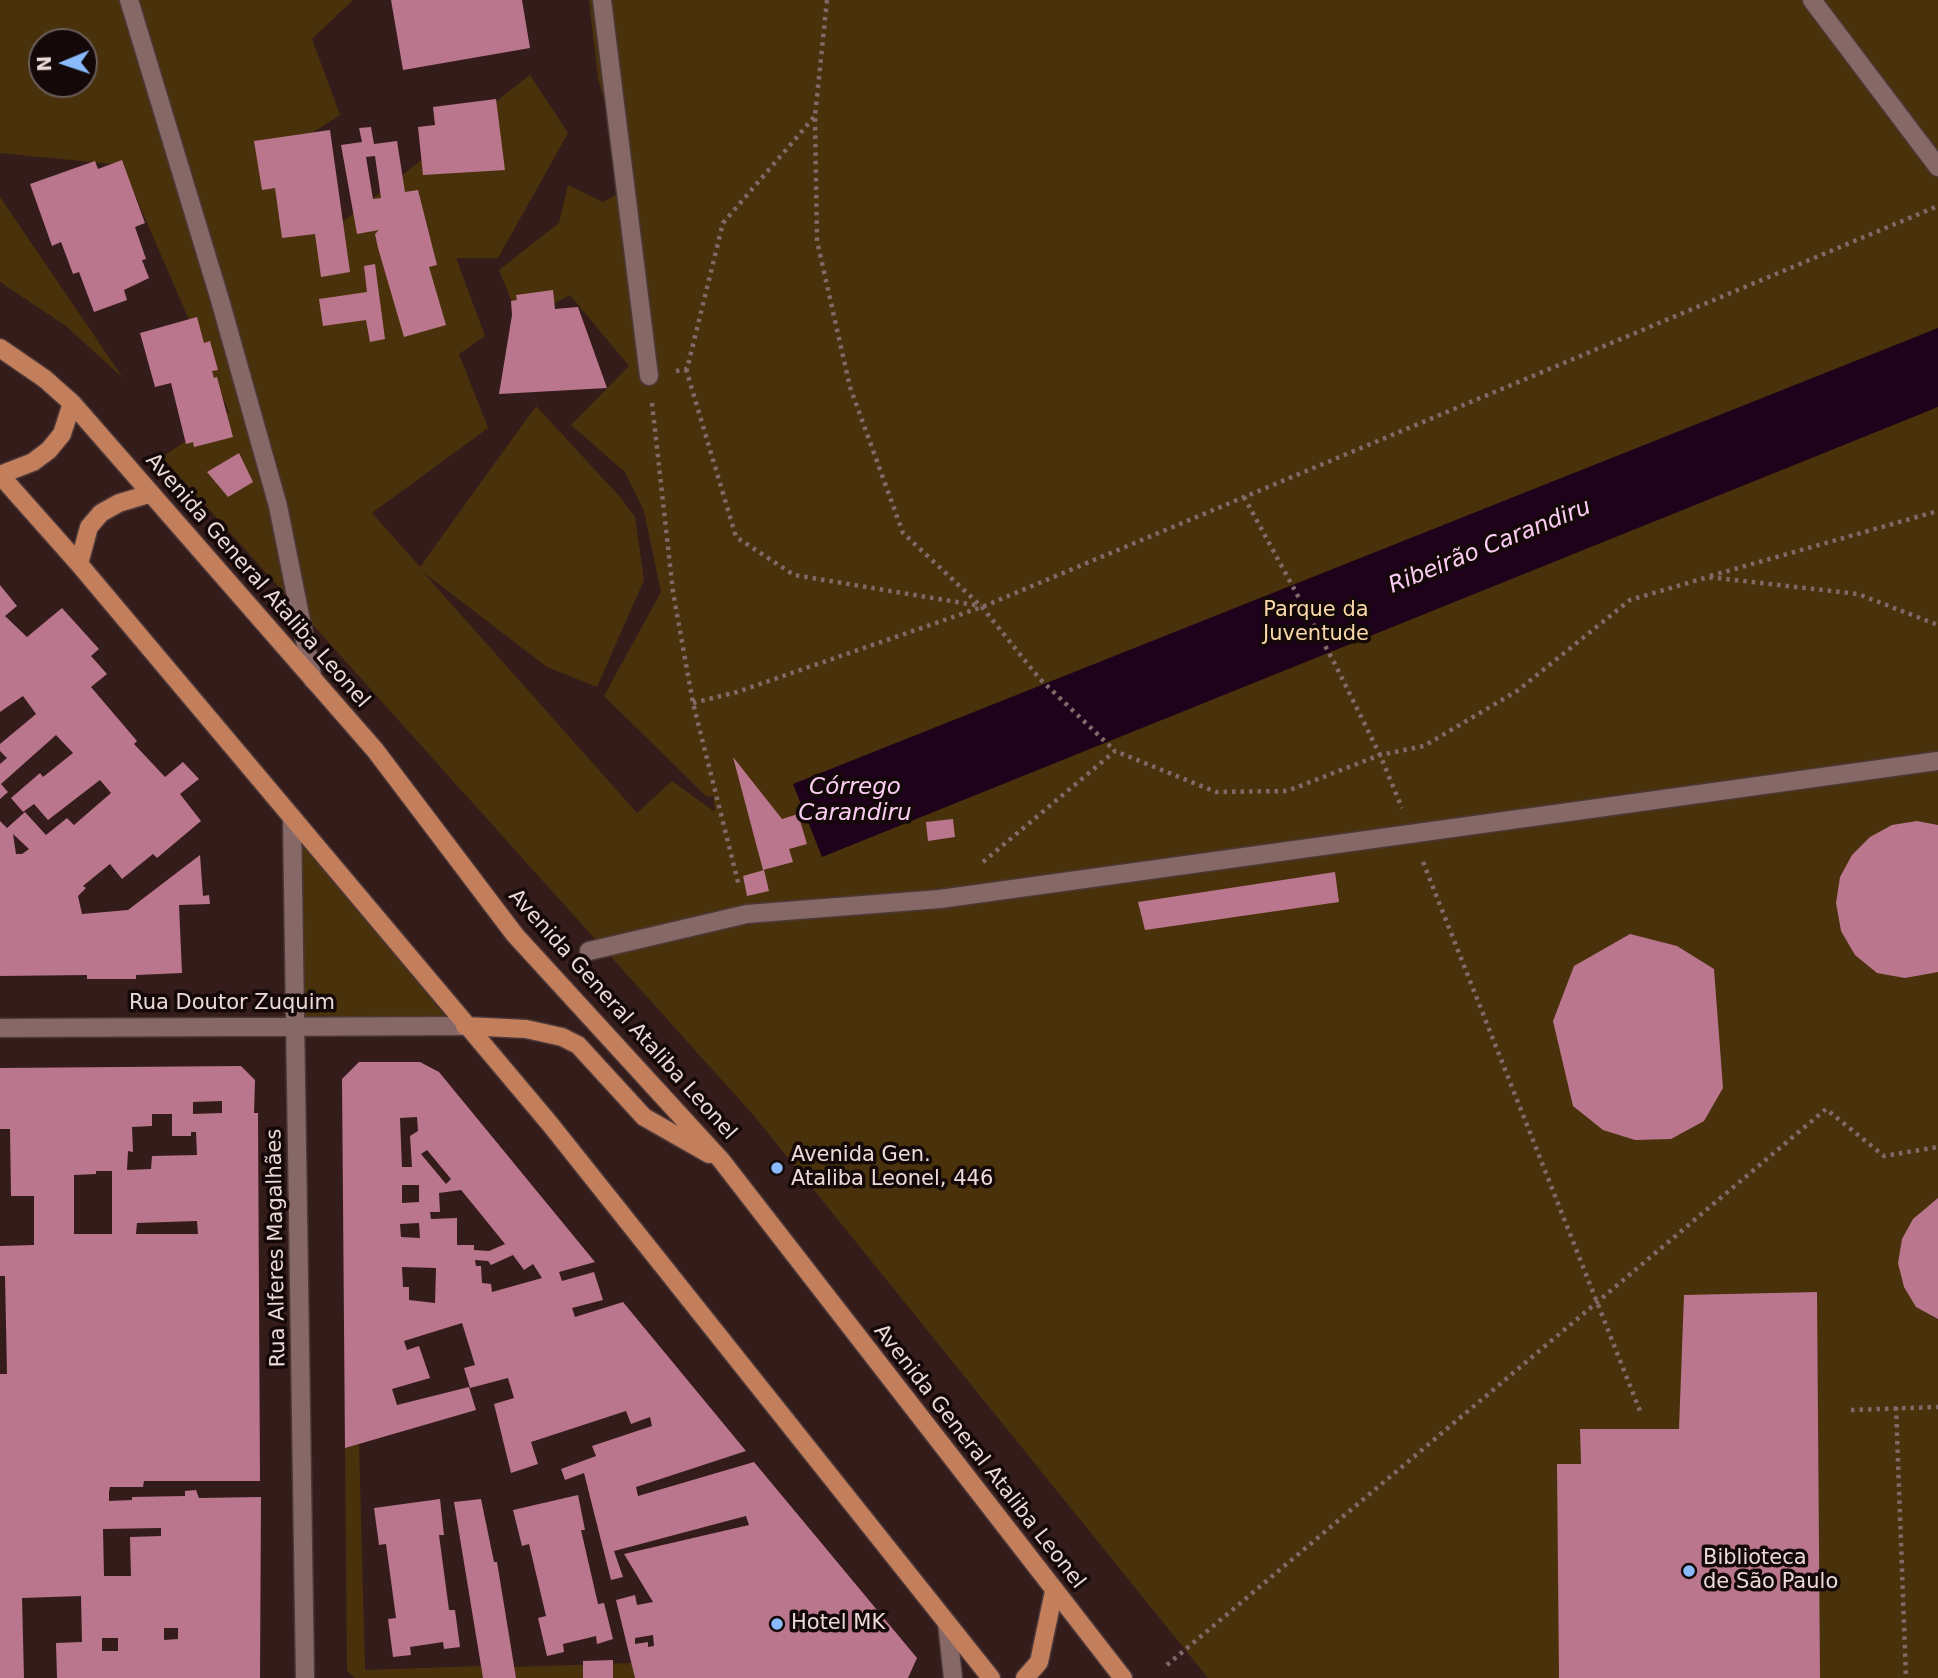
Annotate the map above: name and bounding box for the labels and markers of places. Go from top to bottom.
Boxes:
place label: Avenida Gen. Ataliba Leonel, 446 [791,1143,993,1193]
marker: Avenida Gen. Ataliba Leonel, 446 [769,1160,785,1176]
place label: Biblioteca de São Paulo [1703,1546,1838,1596]
marker: Biblioteca de São Paulo [1681,1563,1697,1579]
place label: Hotel MK [791,1611,885,1637]
marker: Hotel MK [769,1616,785,1632]

